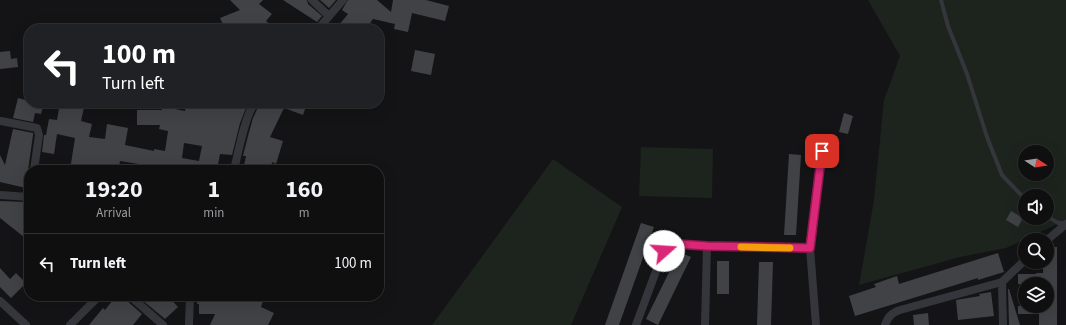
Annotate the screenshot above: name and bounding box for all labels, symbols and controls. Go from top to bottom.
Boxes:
text: 100 m [102,34,176,74]
icon: left [36,40,88,92]
text: Turn left [102,71,164,96]
pin [805,134,839,168]
icon: arrive [811,140,833,162]
north arrow [1018,145,1054,181]
map controls [1018,145,1054,313]
text: 19:20 [85,172,143,207]
text: 1 [208,172,220,207]
text: 160 [285,172,323,207]
button: sound [1018,189,1054,225]
text: Arrival [96,204,131,222]
text: min [203,204,224,222]
text: m [299,204,310,222]
position arrow [643,230,685,272]
button: search [1018,233,1054,269]
icon: left [36,253,58,275]
text: Turn left [70,253,126,274]
text: 100 m [334,253,372,274]
button: layers [1018,277,1054,313]

